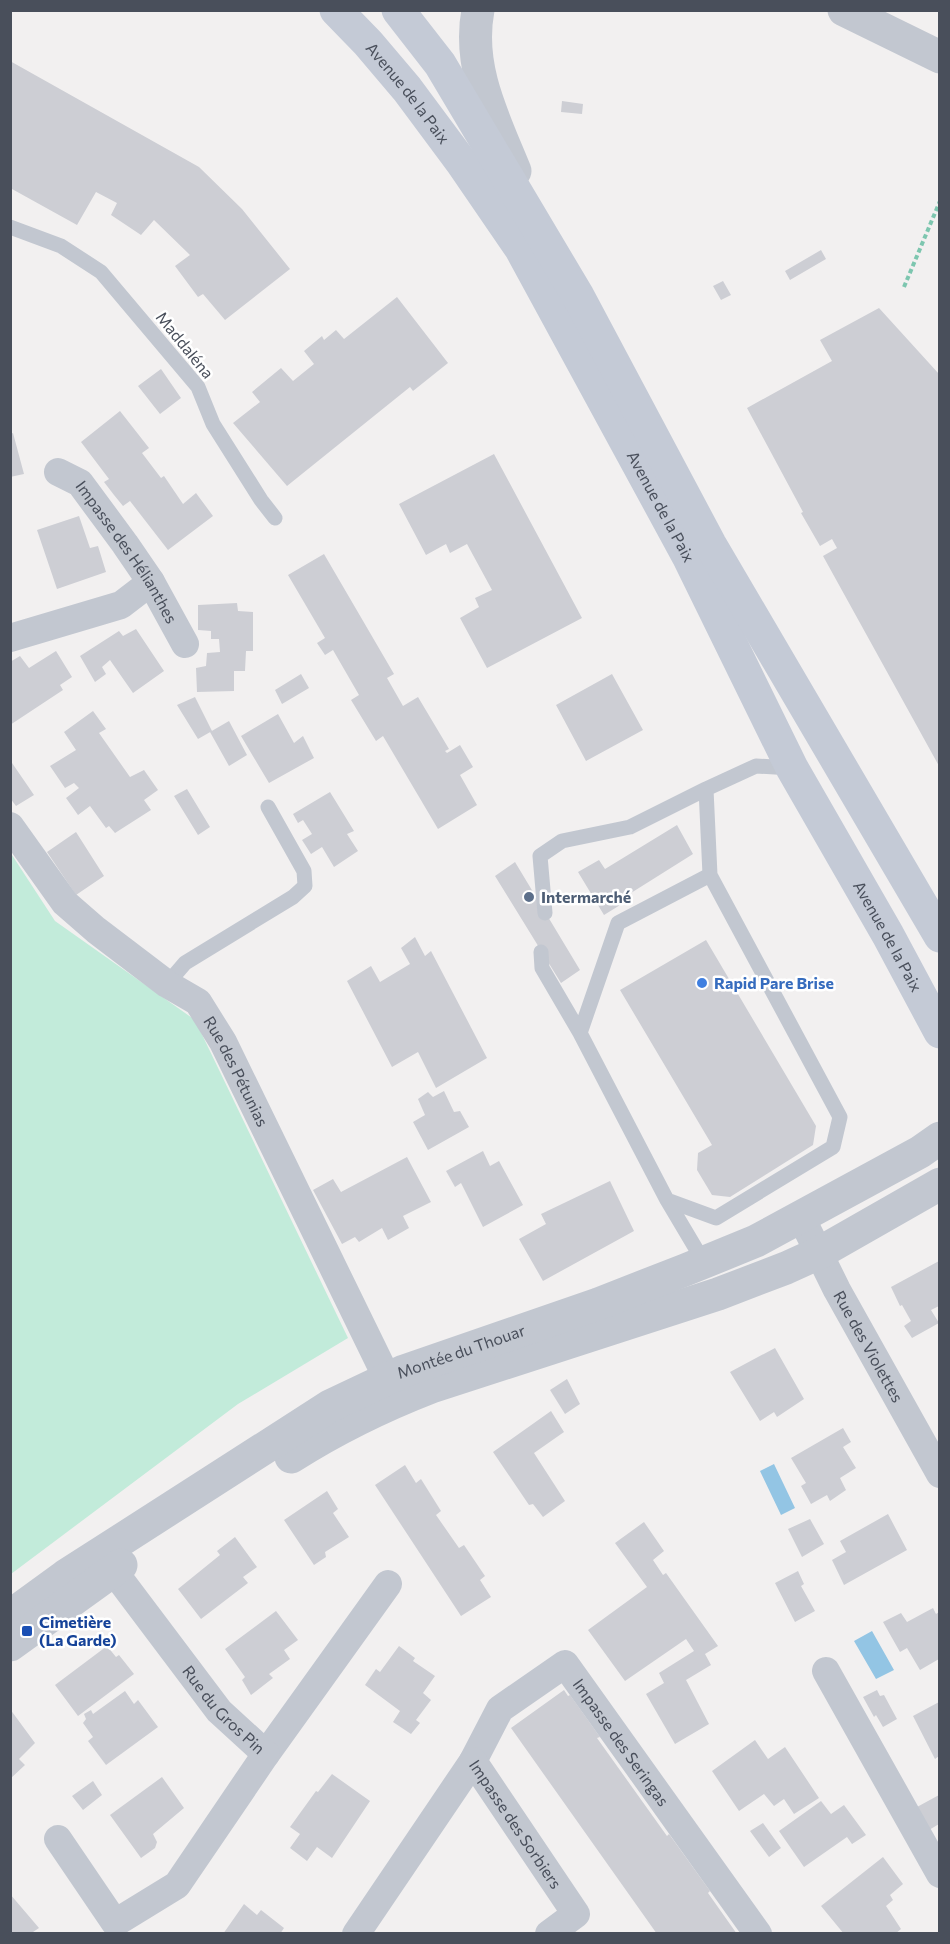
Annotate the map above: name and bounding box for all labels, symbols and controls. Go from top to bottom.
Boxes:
street label: Avenue de la Paix [363,38,454,147]
street label: Maddaléna [153,307,218,382]
street label: Avenue de la Paix [624,447,700,565]
street label: Impasse des Hélianthes [72,477,182,626]
street label: Avenue de la Paix [850,877,927,995]
place label: Intermarché [541,887,631,906]
marker: Intermarché [522,890,536,904]
place label: Rapid Pare Brise [714,973,834,992]
marker: Rapid Pare Brise [695,976,709,990]
street label: Rue des Pétunias [200,1012,273,1129]
street label: Rue des Violettes [830,1287,908,1405]
street label: Montée du Thouar [394,1320,528,1382]
place label: Cimetière (La Garde) [39,1612,117,1649]
marker: Cimetière (La Garde) [20,1624,34,1638]
street label: Rue du Gros Pin [179,1661,269,1757]
street label: Impasse des Seringas [569,1675,673,1810]
street label: Impasse des Sorbiers [466,1756,566,1892]

